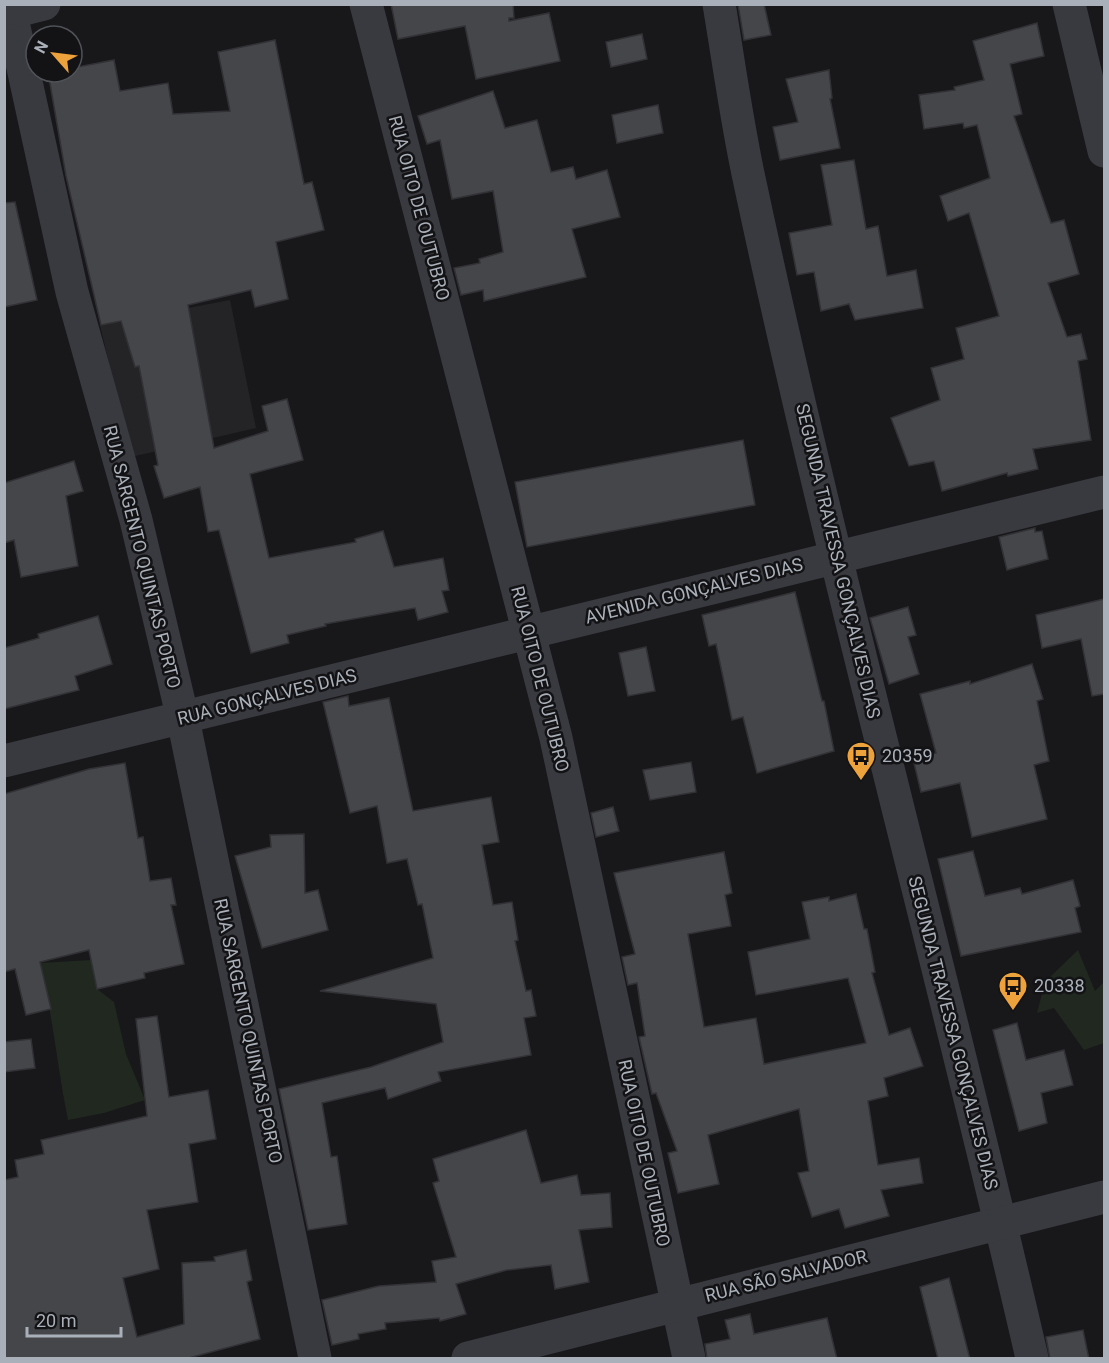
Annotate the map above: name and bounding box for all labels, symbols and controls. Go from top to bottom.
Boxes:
north arrow [24,24,84,84]
text: N [30,38,52,57]
street label: RUA OITO DE OUTUBRO [385,113,454,303]
street label: SEGUNDA TRAVESSA GONÇALVES DIAS [792,401,885,721]
street label: RUA SARGENTO QUINTAS PORTO [100,423,185,691]
street label: AVENIDA GONÇALVES DIAS [583,553,805,628]
street label: RUA OITO DE OUTUBRO [507,584,574,774]
street label: RUA GONÇALVES DIAS [175,664,359,729]
bus stop icon: 20359 [845,740,877,782]
place label: 20359 [882,745,933,766]
street label: SEGUNDA TRAVESSA GONÇALVES DIAS [904,874,1003,1192]
street label: RUA SARGENTO QUINTAS PORTO [210,897,287,1165]
bus stop icon: 20338 [997,970,1029,1012]
place label: 20338 [1034,975,1085,996]
street label: RUA OITO DE OUTUBRO [614,1057,675,1248]
street label: RUA SÃO SALVADOR [703,1245,869,1306]
scale bar [27,1300,122,1338]
text: 20 m [36,1310,76,1331]

